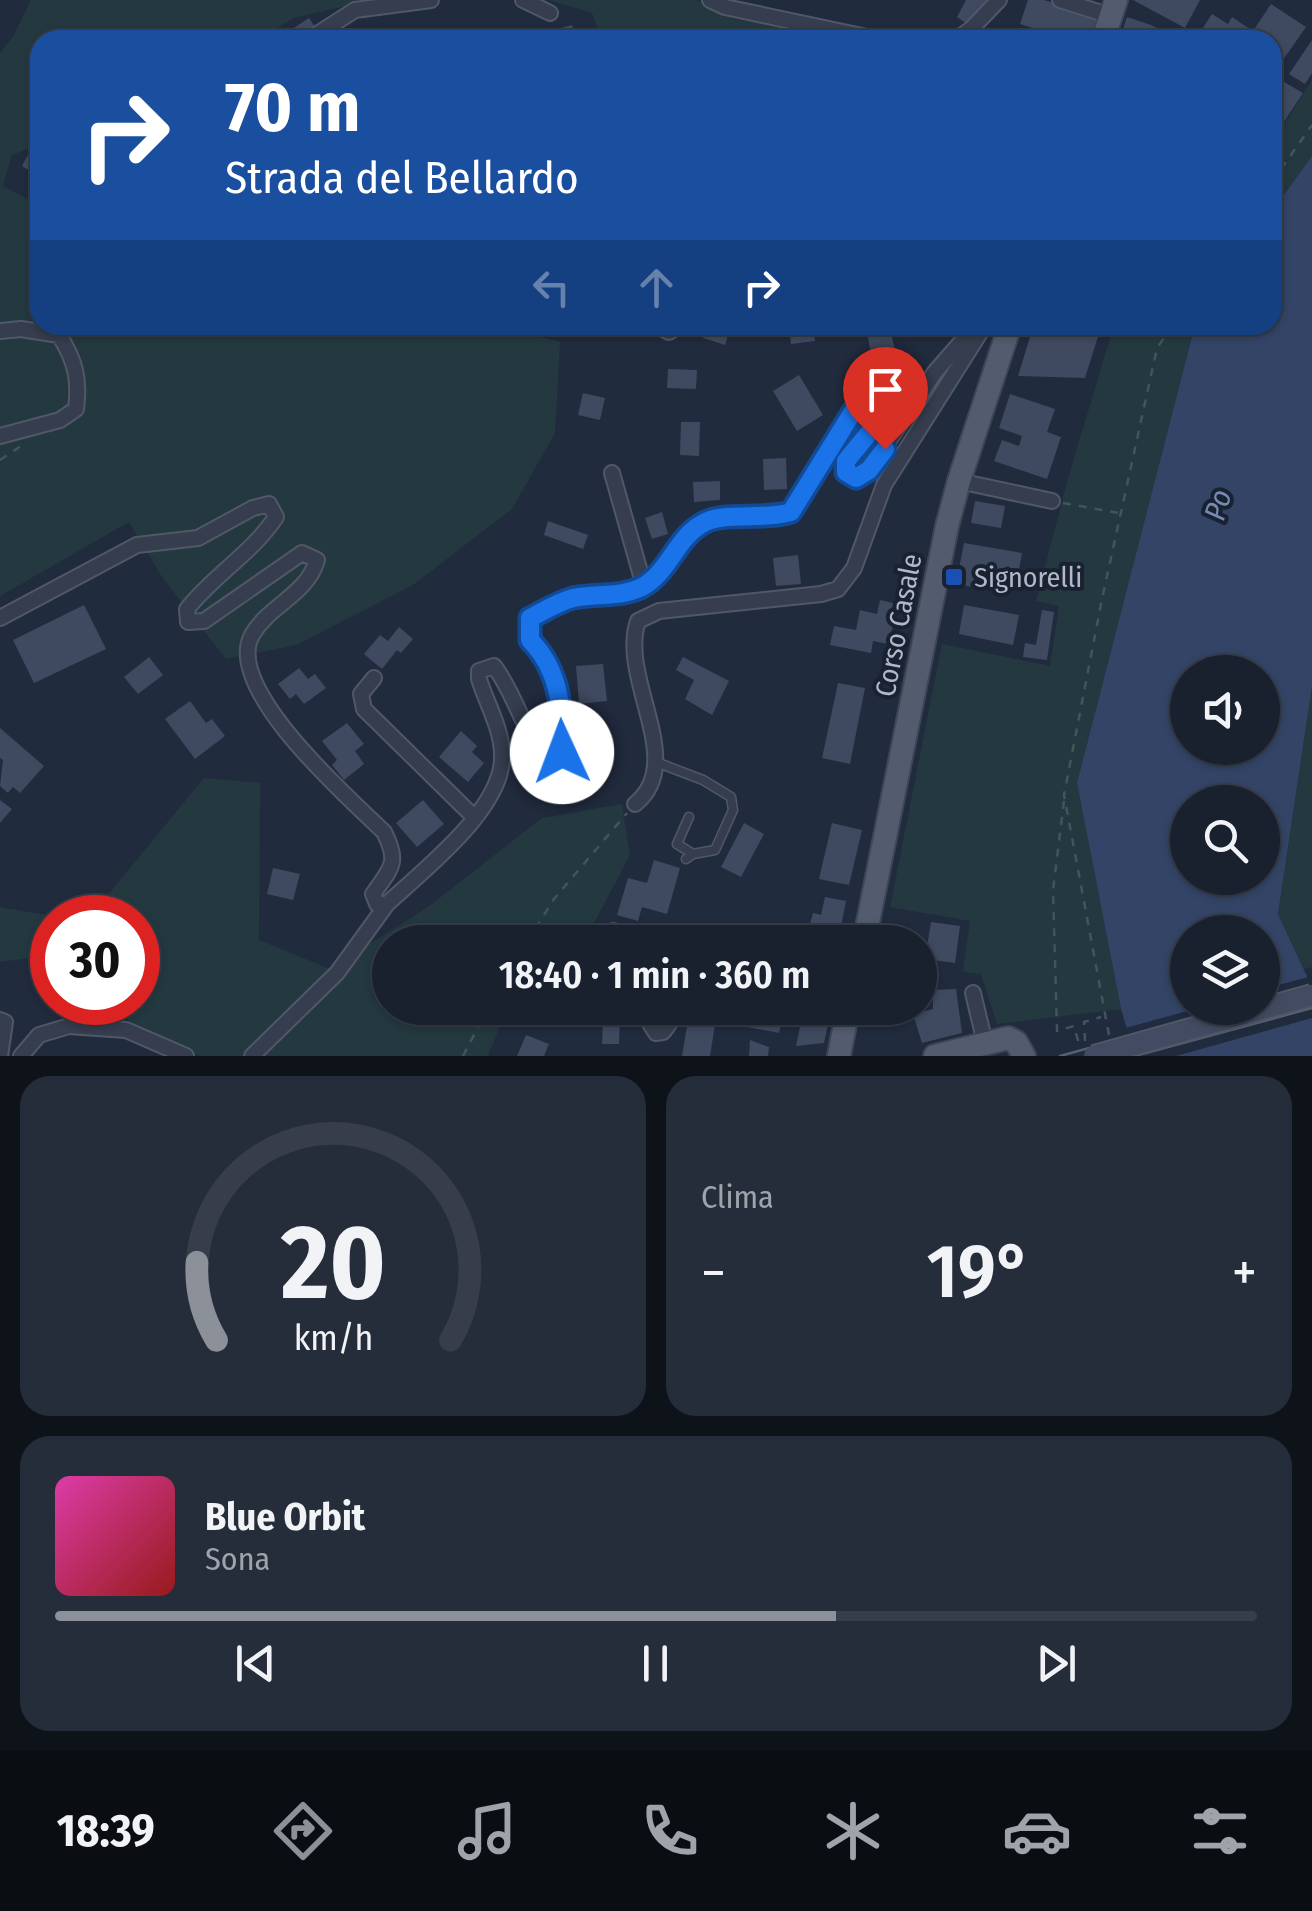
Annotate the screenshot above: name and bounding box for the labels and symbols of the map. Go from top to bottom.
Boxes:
pin [843,347,928,450]
water label: Po [1197,486,1239,524]
street label: Corso Casale [868,551,929,699]
place label: Signorelli [974,561,1082,594]
marker: Signorelli [943,566,965,588]
position arrow [510,700,614,804]
speed limit sign: 30 [30,895,160,1025]

